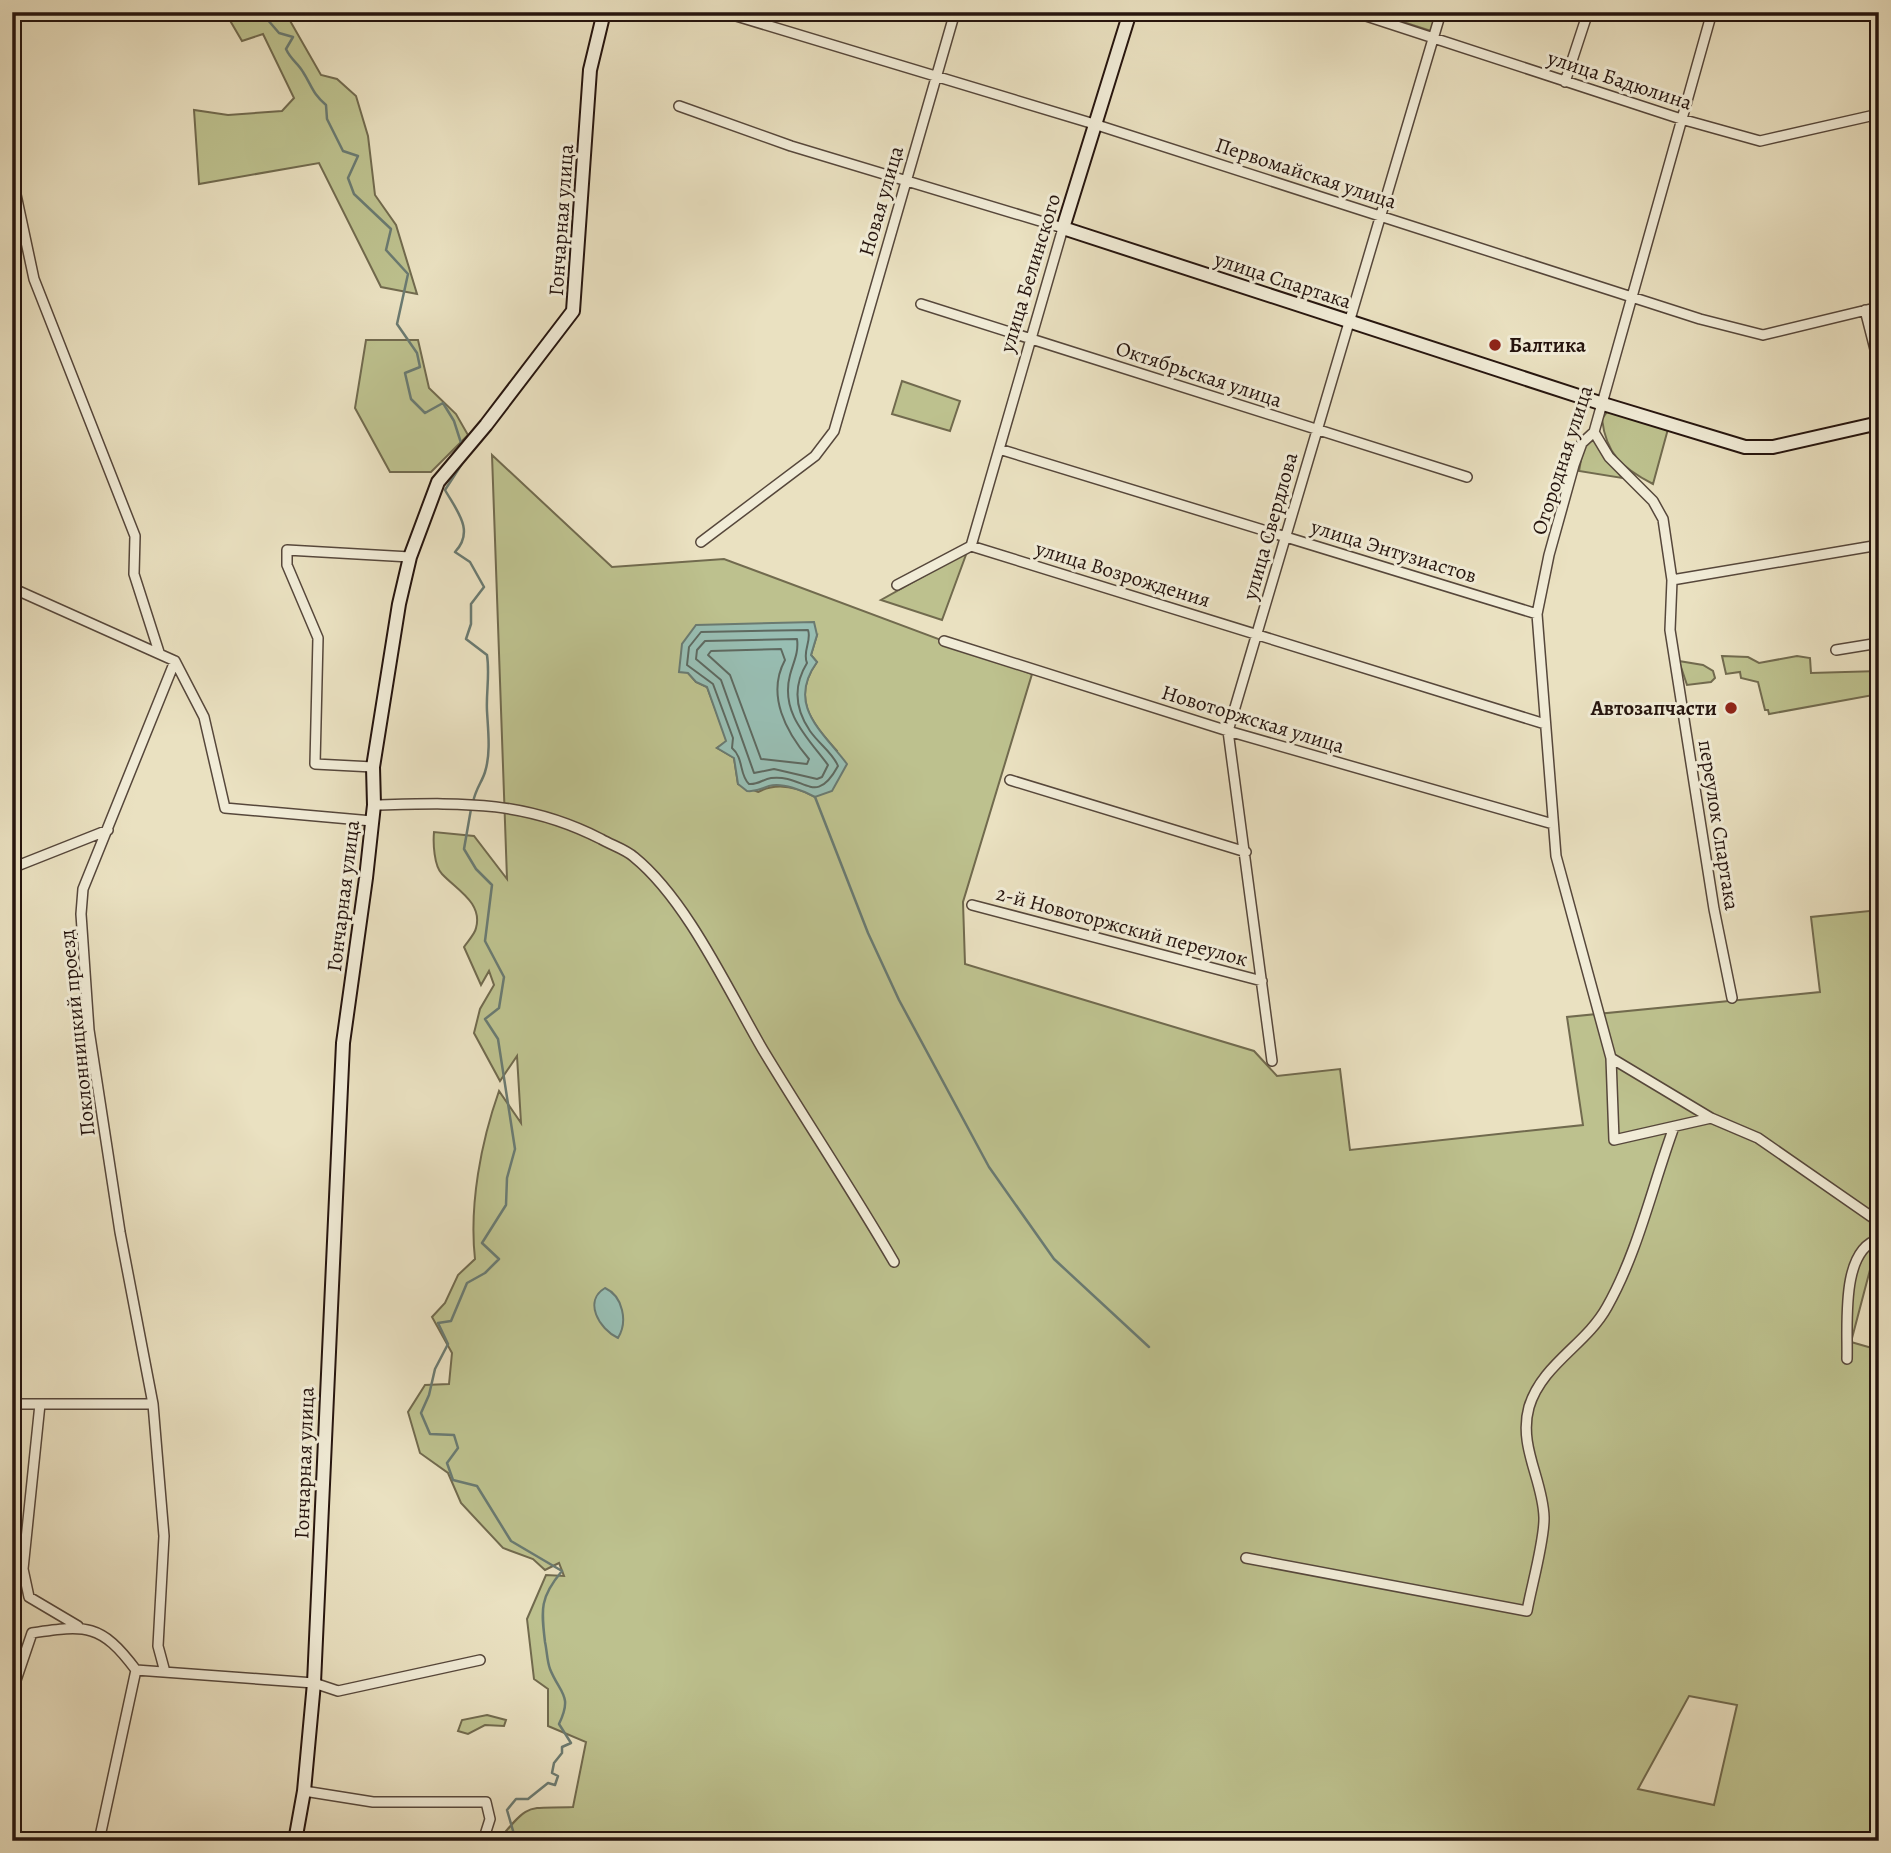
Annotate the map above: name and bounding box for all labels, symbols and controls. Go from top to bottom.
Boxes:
street label: улица Бадюлина [1543,43,1696,117]
street label: Первомайская улица [1212,130,1400,216]
street label: Новая улица [852,142,910,259]
street label: Гончарная улица [542,143,580,297]
street label: улица Белинского [992,190,1067,357]
street label: улица Спартака [1210,244,1355,315]
place label: Балтика [1509,331,1586,359]
street label: Октябрьская улица [1112,334,1286,414]
marker: Балтика [1487,337,1503,353]
street label: Огородная улица [1525,381,1599,538]
street label: улица Свердлова [1235,449,1305,604]
street label: улица Энтузиастов [1307,512,1480,590]
street label: улица Возрождения [1031,534,1214,614]
street label: Новоторжская улица [1158,678,1348,760]
place label: Автозапчасти [1590,694,1717,722]
marker: Автозапчасти [1723,700,1739,716]
street label: переулок Спартака [1692,738,1746,913]
street label: Гончарная улица [320,818,366,973]
street label: 2-й Новоторжский переулок [993,879,1251,973]
street label: Поклонницкий проезд [52,928,102,1138]
street label: Гончарная улица [287,1386,321,1540]

